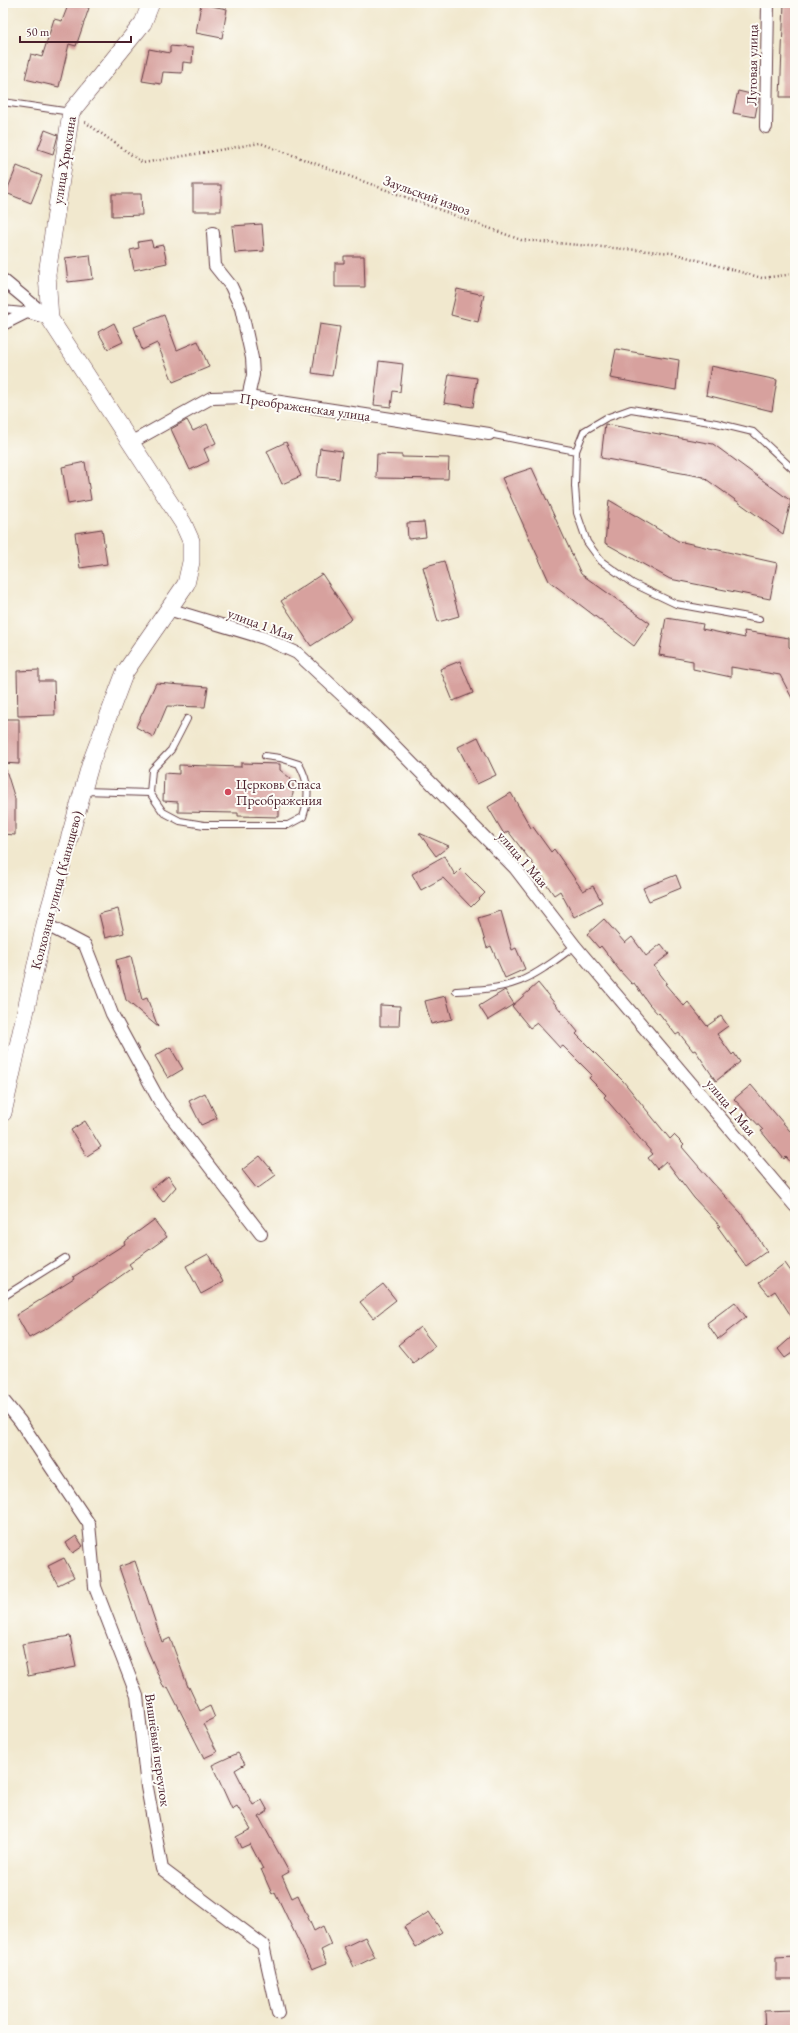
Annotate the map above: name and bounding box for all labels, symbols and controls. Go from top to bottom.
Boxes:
scale bar [20,18,131,44]
text: 50 m [26,24,50,40]
street label: Луговая улица [742,24,762,106]
street label: улица Хрюкина [48,114,80,205]
street label: Заульский извоз [381,171,473,219]
street label: Преображенская улица [239,389,372,425]
street label: улица 1 Мая [225,604,297,644]
place label: Церковь Спаса Преображения [236,775,322,809]
marker: Церковь Спаса Преображения [223,787,233,797]
street label: Колхозная улица (Канищево) [26,809,86,971]
street label: улица 1 Мая [494,827,552,891]
street label: улица 1 Мая [702,1075,760,1139]
street label: Вишнёвый переулок [141,1692,175,1808]

